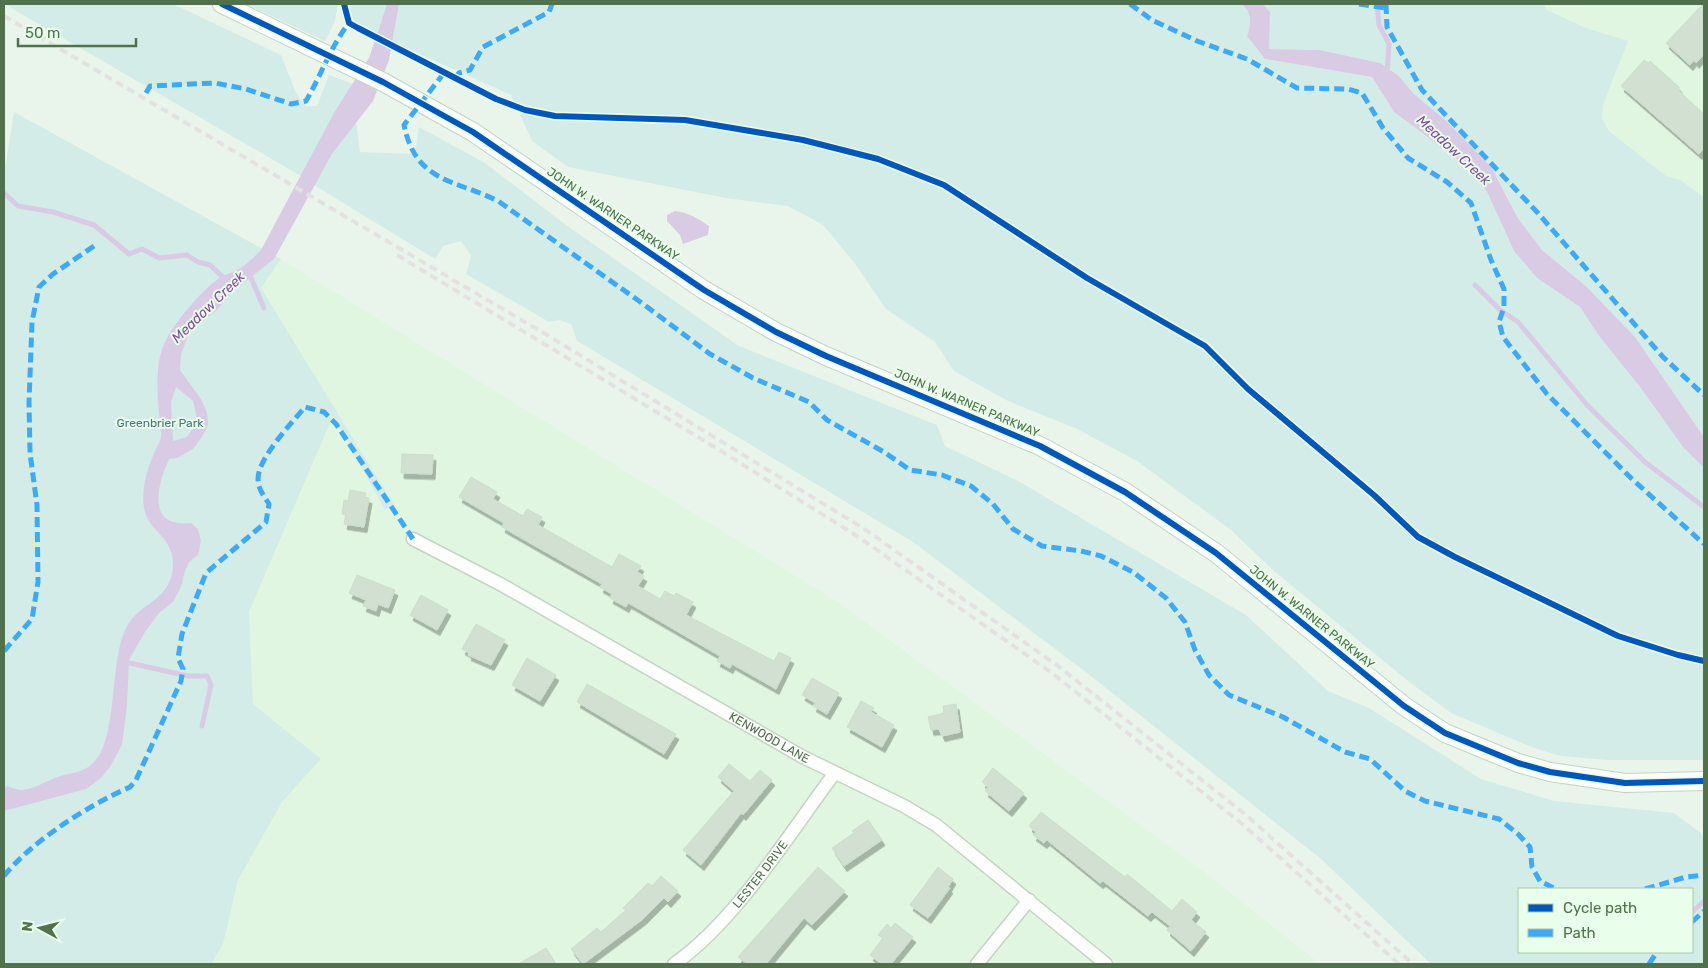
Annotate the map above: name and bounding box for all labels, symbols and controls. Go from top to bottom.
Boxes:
scale bar [18,15,135,47]
text: 50 m [25,24,60,42]
water label: Meadow Creek [1413,112,1495,190]
street label: JOHN W. WARNER PARKWAY [544,164,682,264]
water label: Meadow Creek [168,268,249,347]
street label: JOHN W. WARNER PARKWAY [892,366,1042,440]
park label: Greenbrier Park [117,416,204,430]
street label: JOHN W. WARNER PARKWAY [1247,562,1377,672]
street label: KENWOOD LANE [727,709,812,766]
street label: LESTER DRIVE [730,838,791,911]
legend [1518,888,1693,953]
text: Cycle path [1563,899,1637,917]
north arrow [15,903,65,953]
text: N [19,920,37,933]
text: Path [1563,924,1596,942]

